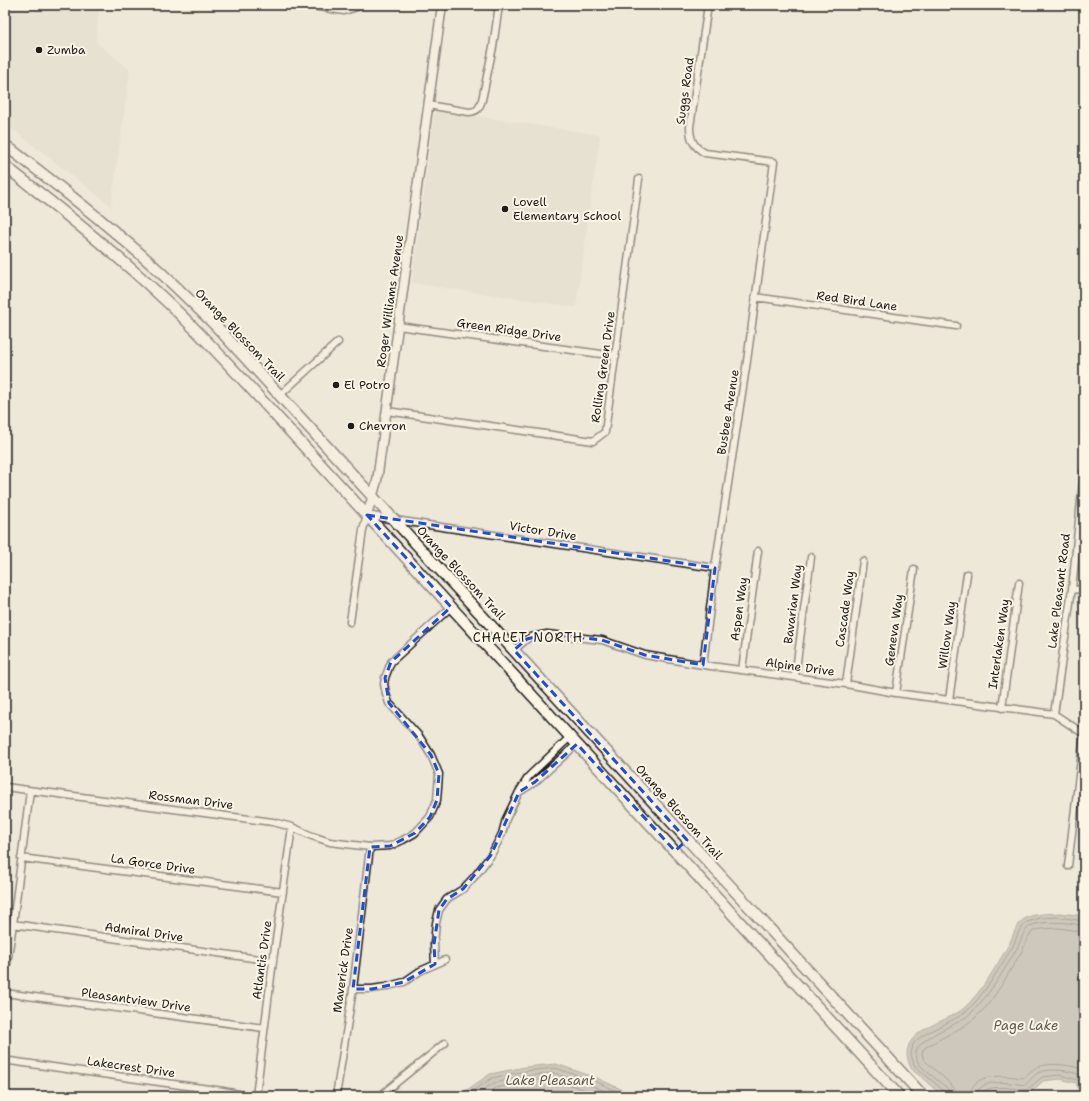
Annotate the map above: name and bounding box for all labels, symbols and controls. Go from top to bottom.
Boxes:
place label: Zumba [47,42,86,58]
marker: Zumba [34,45,44,55]
street label: Suggs Road [672,56,698,126]
place label: Lovell Elementary School [513,194,621,224]
marker: Lovell Elementary School [500,204,510,214]
street label: Roger Williams Avenue [373,233,407,368]
street label: Orange Blossom Trail [192,285,289,385]
street label: Red Bird Lane [816,287,899,315]
street label: Rolling Green Drive [587,310,619,424]
street label: Green Ridge Drive [456,315,563,345]
street label: Busbee Avenue [713,368,743,456]
place label: El Potro [344,377,390,393]
marker: El Potro [331,380,341,390]
place label: Chevron [359,418,406,434]
marker: Chevron [346,421,356,431]
street label: Victor Drive [508,518,578,544]
street label: Orange Blossom Trail [413,523,509,624]
street label: Lake Pleasant Road [1044,532,1074,649]
street label: Bavarian Way [780,563,806,645]
street label: Cascade Way [832,570,858,648]
street label: Aspen Way [727,576,751,642]
street label: Geneva Way [881,593,907,667]
street label: Interlaken Way [985,598,1013,690]
street label: Willow Way [934,600,960,670]
district label: CHALET NORTH [473,629,583,646]
street label: Alpine Drive [764,654,836,680]
street label: Orange Blossom Trail [632,761,726,863]
street label: Rossman Drive [148,787,234,813]
street label: La Gorce Drive [110,850,197,878]
street label: Admiral Drive [104,919,185,945]
street label: Atlantis Drive [249,919,275,1001]
street label: Maverick Drive [329,926,357,1014]
street label: Pleasantview Drive [80,984,192,1016]
water label: Page Lake [994,1017,1058,1034]
street label: Lakecrest Drive [86,1053,176,1081]
water label: Lake Pleasant [505,1072,595,1089]

